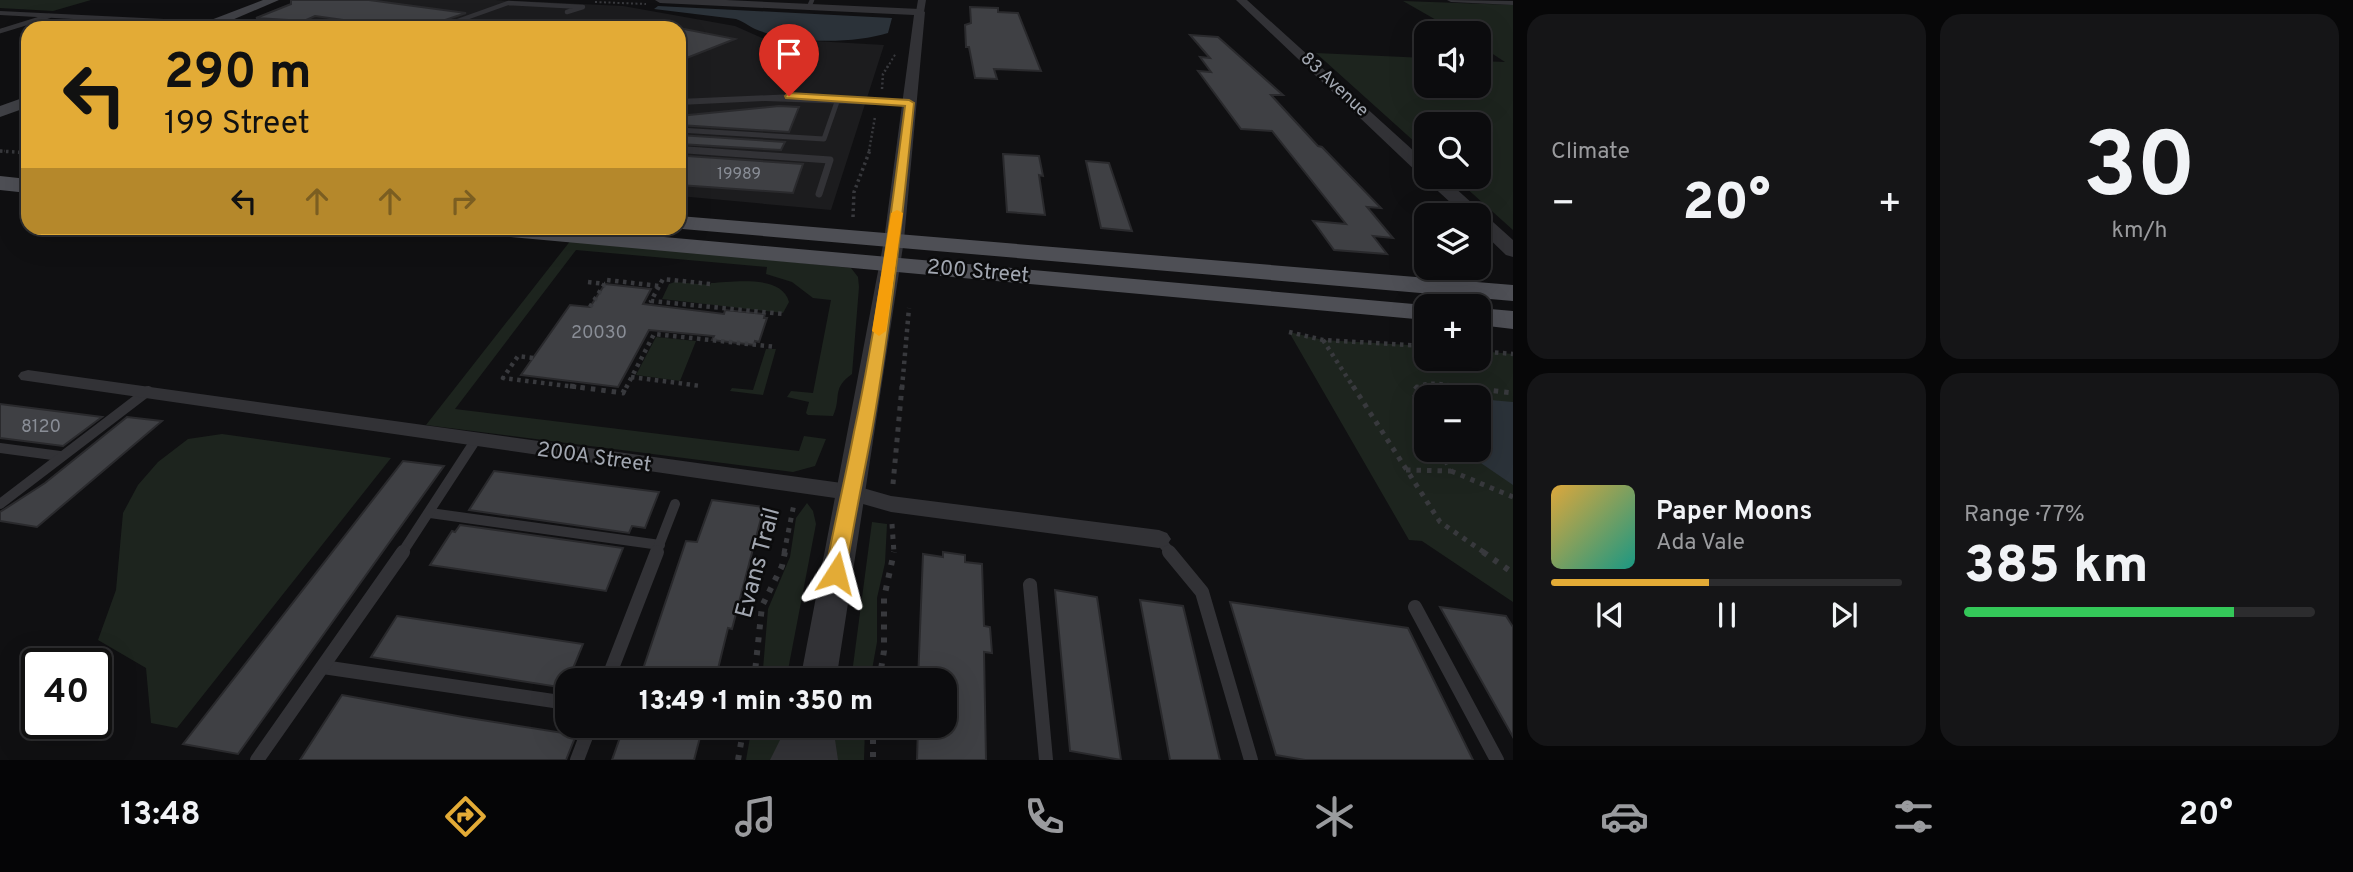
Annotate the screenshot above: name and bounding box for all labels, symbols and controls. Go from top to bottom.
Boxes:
map controls [1414,21,1491,462]
button: sound [1414,21,1491,98]
pin [759,24,819,96]
icon: arrive [770,35,808,73]
text: 290 m [164,44,312,106]
street label: 83 Avenue [1295,47,1373,123]
icon: left [49,49,140,140]
text: 199 Street [164,105,310,145]
button: search [1414,112,1491,189]
text: 30 [2083,114,2196,229]
text: Climate [1551,138,1630,167]
house number: 19989 [717,165,761,185]
text: 20° [1682,172,1771,238]
text: − [1551,181,1576,230]
text: + [1877,181,1902,230]
icon: left [225,182,263,220]
icon: ahead [298,182,336,220]
icon: ahead [371,182,409,220]
icon: right [444,182,482,220]
button: layers [1414,203,1491,280]
text: km/h [2112,217,2167,246]
street label: 200 Street [926,254,1030,290]
button: + [1414,294,1491,371]
house number: 20030 [571,322,627,345]
button: − [1414,385,1491,462]
house number: 8120 [21,416,61,439]
street label: 200A Street [535,437,653,479]
text: Paper Moons [1656,496,1812,529]
text: Range · 77% [1964,501,2085,530]
street label: Evans Trail [730,505,788,621]
text: Ada Vale [1656,529,1745,558]
text: 385 km [1964,535,2149,601]
position arrow [799,536,873,610]
icon: previous [1591,596,1629,634]
icon: pause [1708,596,1746,634]
icon: next [1825,596,1863,634]
speed limit sign: 40 [21,648,112,739]
text: 13:49 · 1 min · 350 m [639,686,873,719]
icon: directions [441,792,490,841]
icon: music [731,792,780,841]
icon: phone [1020,792,1069,841]
icon: climate [1310,792,1359,841]
icon: car [1600,792,1649,841]
icon: filters [1889,792,1938,841]
text: 13:48 [120,796,201,836]
text: 20° [2179,796,2233,836]

